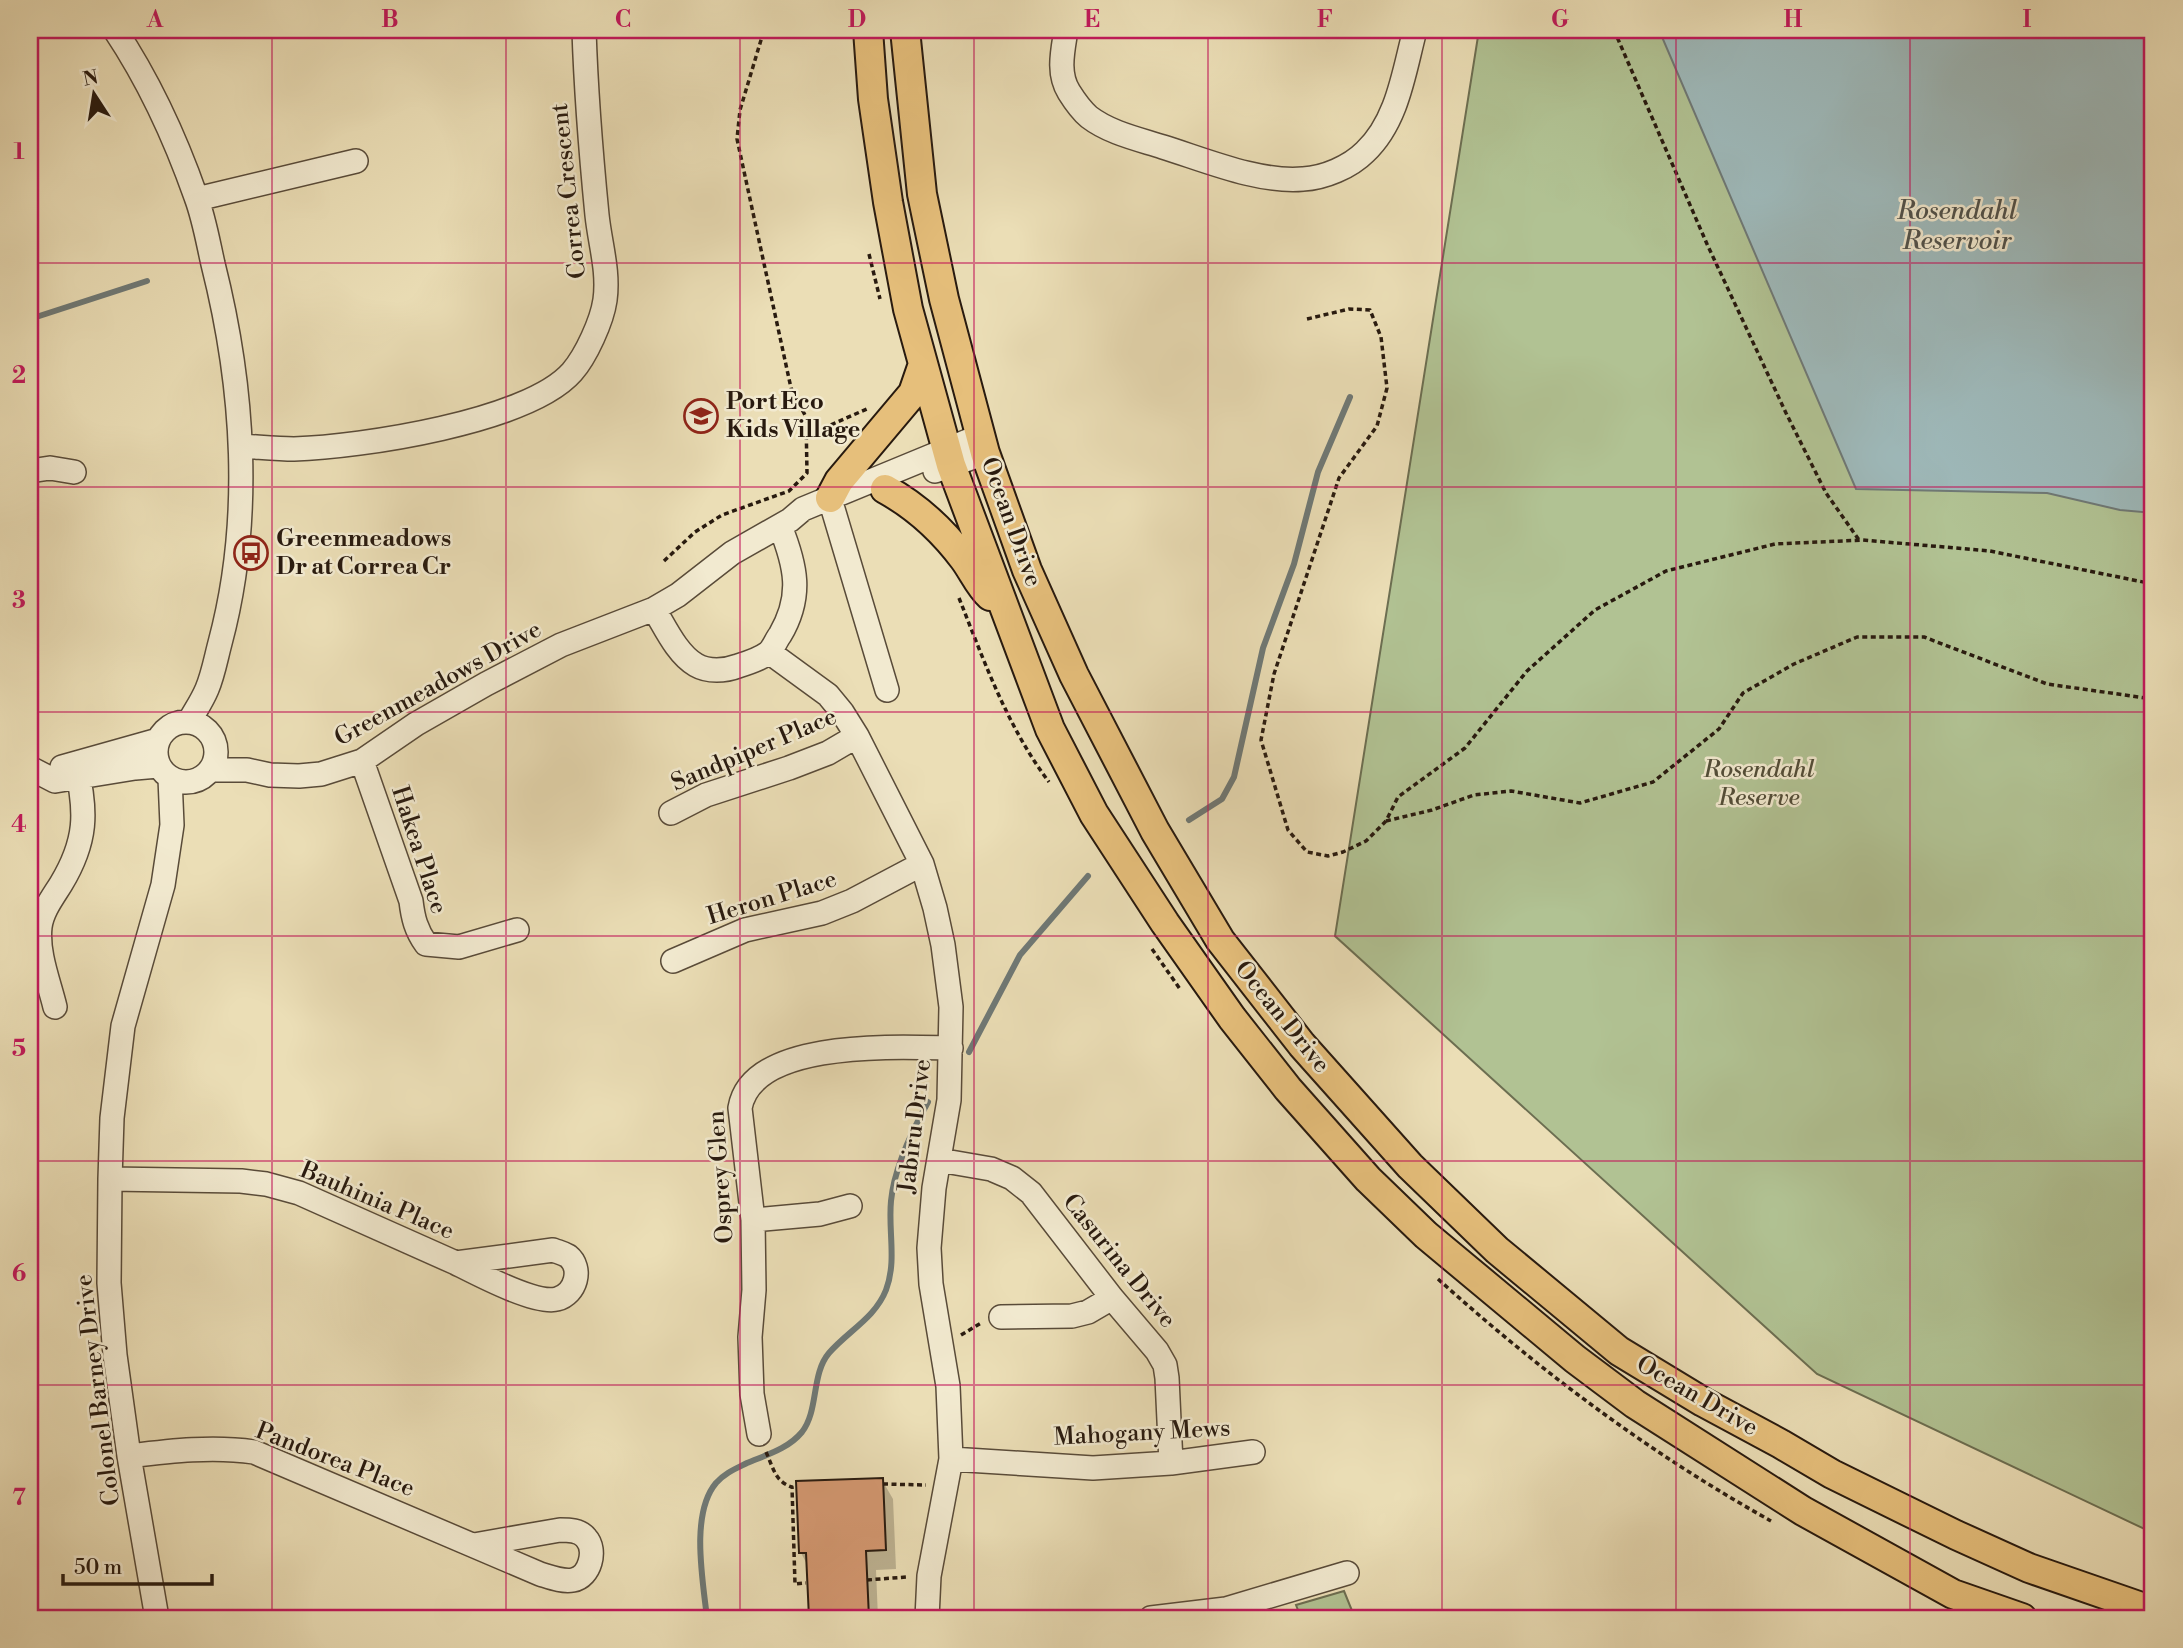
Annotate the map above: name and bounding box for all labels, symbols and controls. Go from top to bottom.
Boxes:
text: A [146,6,164,34]
text: B [381,6,399,34]
text: C [615,6,631,34]
text: D [848,6,866,34]
text: E [1084,6,1100,34]
text: F [1317,6,1333,34]
text: G [1551,6,1569,34]
text: H [1784,6,1803,34]
text: I [2023,6,2032,34]
north arrow [60,60,130,130]
text: N [81,65,101,92]
street label: Correa Crescent [545,101,593,280]
text: 1 [13,138,25,166]
water label: Rosendahl Reservoir [1896,195,2018,257]
text: 2 [12,362,26,390]
place label: Port Eco Kids Village [726,387,861,445]
school or university icon: Port Eco Kids Village [682,397,720,435]
street label: Ocean Drive [974,453,1048,591]
place label: Greenmeadows Dr at Correa Cr [276,524,451,582]
bus stop icon: Greenmeadows Dr at Correa Cr [232,534,270,572]
text: 3 [12,587,26,615]
street label: Greenmeadows Drive [329,615,547,753]
street label: Sandpiper Place [667,702,841,798]
park label: Rosendahl Reserve [1703,755,1815,813]
street label: Hakea Place [384,782,454,918]
text: 4 [11,811,27,839]
street label: Heron Place [704,864,840,932]
street label: Ocean Drive [1228,955,1336,1079]
text: 5 [12,1035,26,1063]
street label: Jabiru Drive [892,1057,938,1196]
street label: Osprey Glen [701,1110,741,1244]
street label: Bauhinia Place [295,1155,458,1247]
street label: Casurina Drive [1056,1188,1182,1334]
text: 6 [12,1260,26,1288]
street label: Colonel Barney Drive [69,1273,127,1507]
street label: Ocean Drive [1631,1349,1763,1443]
street label: Mahogany Mews [1053,1413,1231,1453]
street label: Pandorea Place [251,1416,419,1504]
text: 7 [12,1484,26,1512]
scale bar [63,1543,212,1587]
text: 50 m [74,1555,122,1581]

